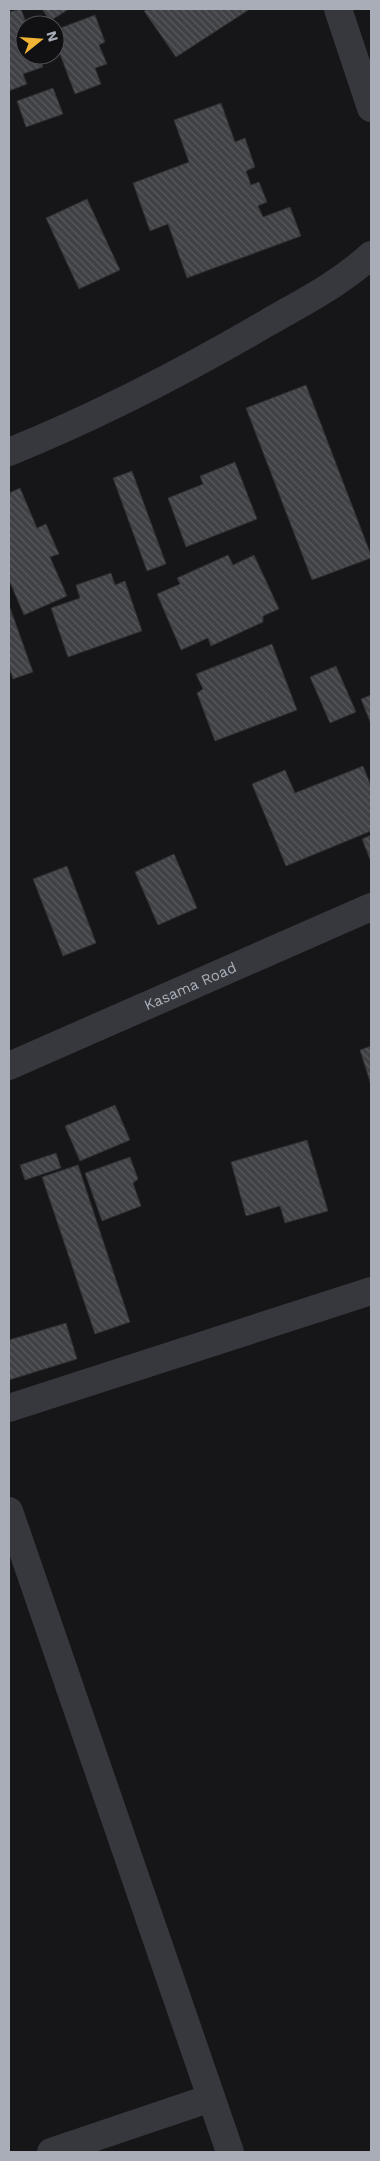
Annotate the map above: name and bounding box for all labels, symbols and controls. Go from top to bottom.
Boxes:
north arrow [15,15,65,65]
text: N [43,29,62,43]
street label: Kasama Road [141,958,239,1014]

